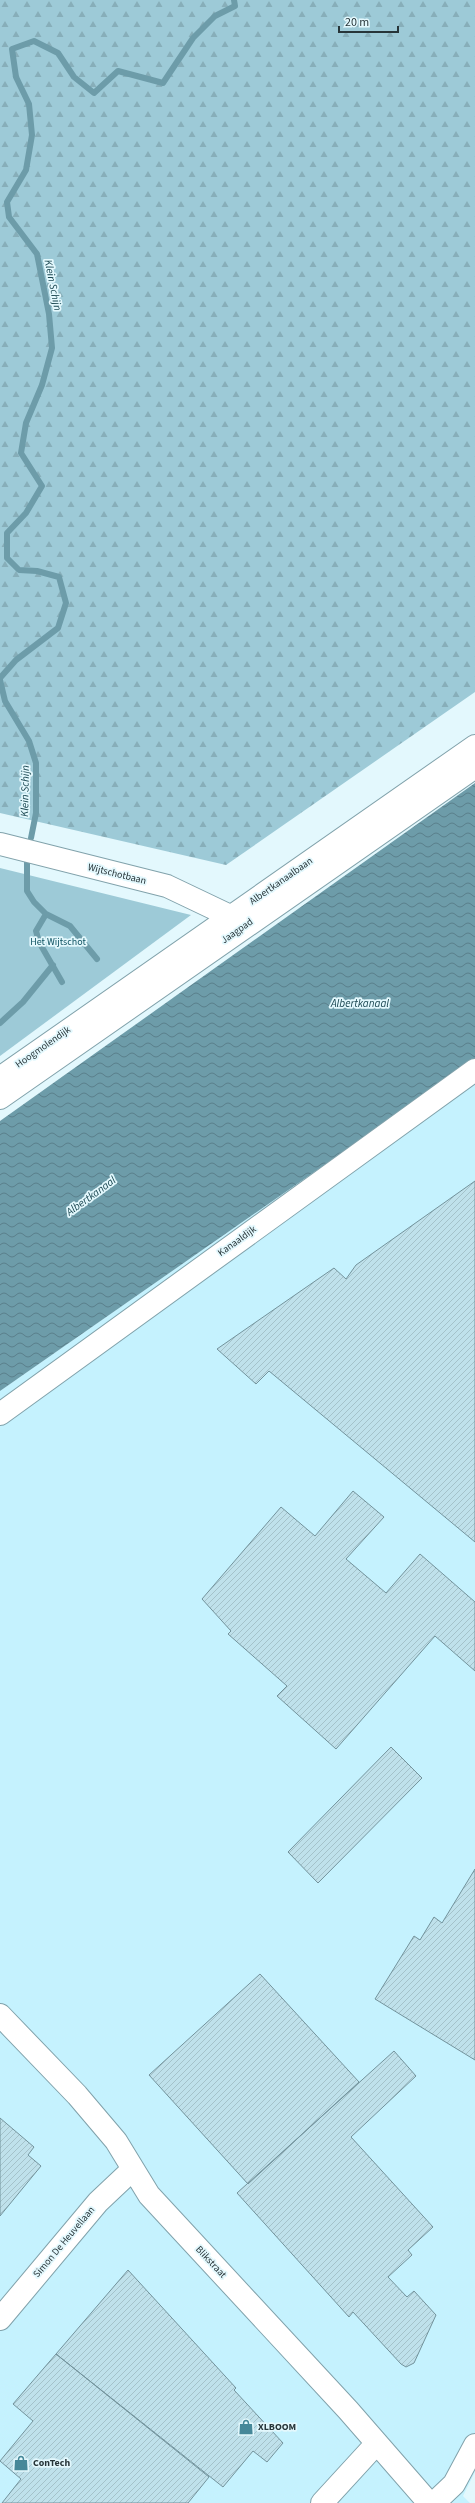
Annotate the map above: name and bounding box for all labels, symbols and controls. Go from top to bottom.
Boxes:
scale bar [339,8,398,34]
text: 20 m [345,14,369,31]
water label: Klein Schijn [41,258,65,312]
water label: Klein Schijn [17,765,33,817]
street label: Albertkanaalbaan [247,854,315,908]
street label: Wijtschotbaan [86,860,148,888]
street label: Jaagpad [218,915,256,947]
park label: Het Wijtschot [30,935,86,949]
water label: Albertkanaal [330,996,389,1011]
street label: Hoogmolendijk [13,1023,73,1071]
water label: Albertkanaal [62,1173,119,1220]
street label: Kanaaldijk [215,1222,259,1260]
street label: Simon De Heuvellaan [30,2203,98,2281]
street label: Blikstraat [192,2243,230,2282]
shop icon: XLBOOM [237,2418,255,2436]
place label: XLBOOM [258,2420,296,2434]
shop icon: ConTech [12,2454,30,2472]
place label: ConTech [33,2456,70,2470]

